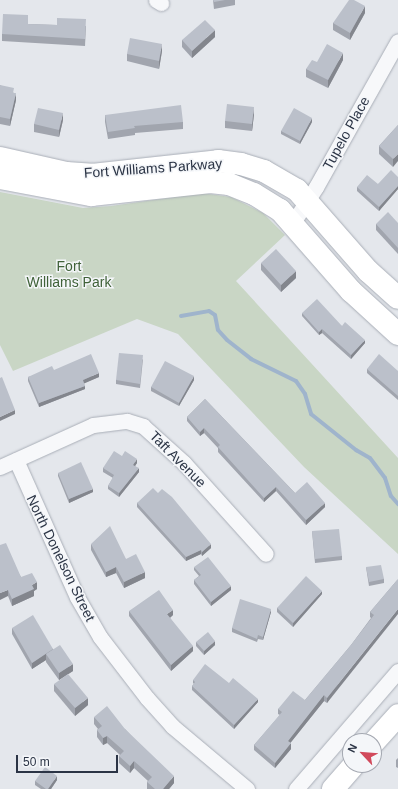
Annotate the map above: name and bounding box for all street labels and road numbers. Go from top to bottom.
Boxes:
street label: Tupelo Place [319,93,373,173]
street label: Fort Williams Parkway [83,155,223,181]
street label: Taft Avenue [146,427,210,491]
street label: North Donelson Street [23,492,99,624]

